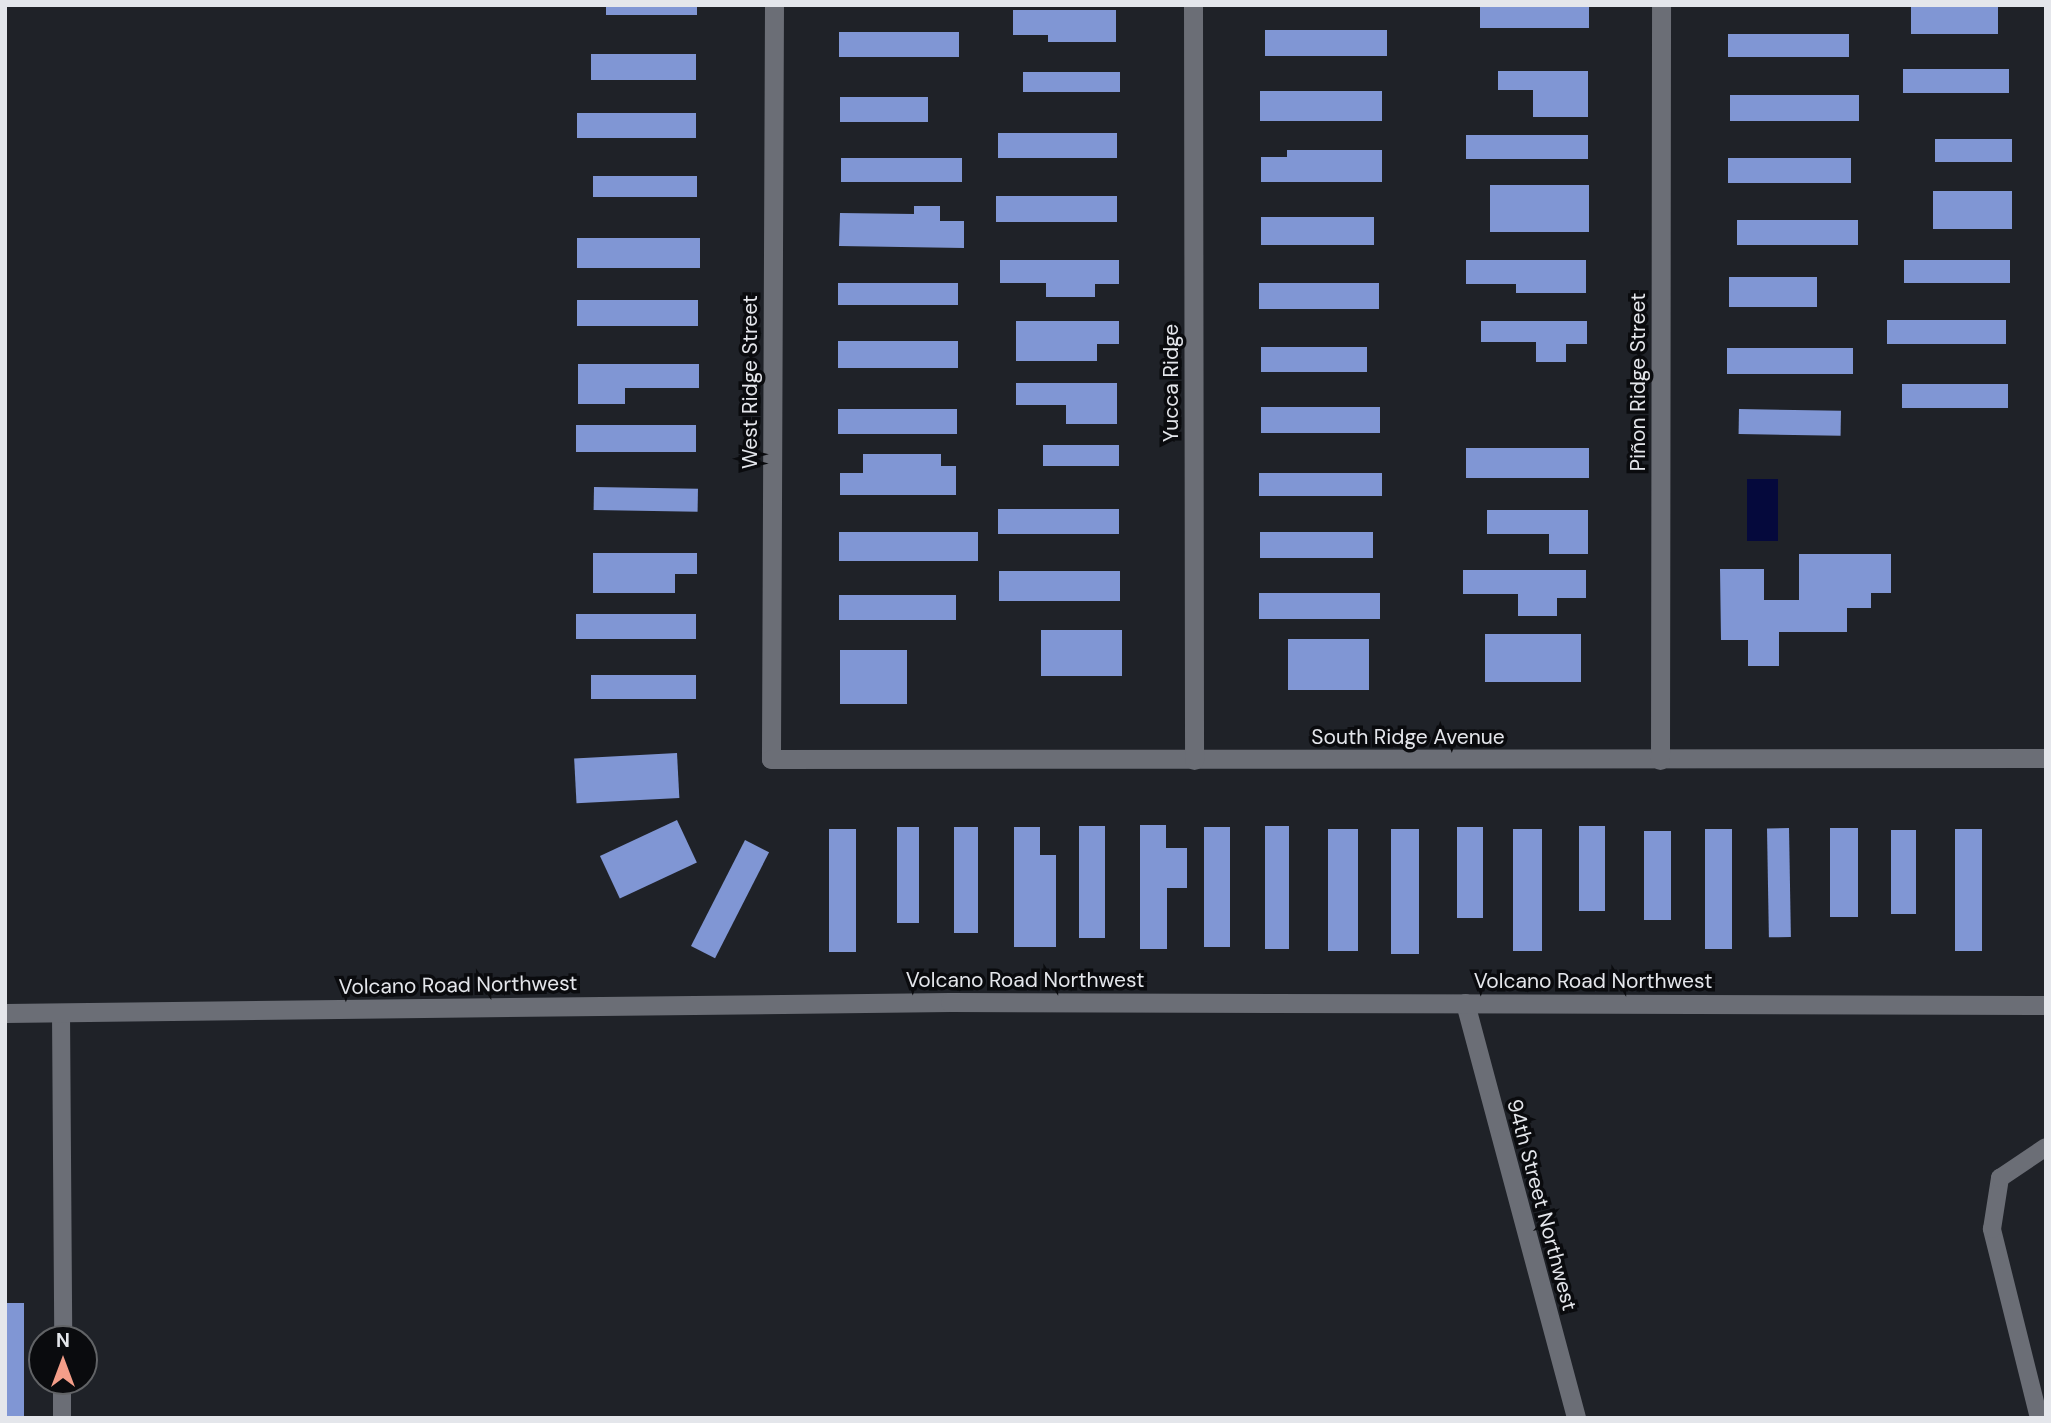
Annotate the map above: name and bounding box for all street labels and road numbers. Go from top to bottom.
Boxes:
street label: Piñon Ridge Street [1625,293,1651,471]
street label: West Ridge Street [737,295,763,469]
street label: Yucca Ridge [1158,324,1184,442]
street label: South Ridge Avenue [1311,724,1505,750]
street label: Volcano Road Northwest [906,967,1144,993]
street label: Volcano Road Northwest [1474,968,1712,994]
street label: Volcano Road Northwest [338,970,578,1000]
street label: 94th Street Northwest [1502,1097,1582,1313]

